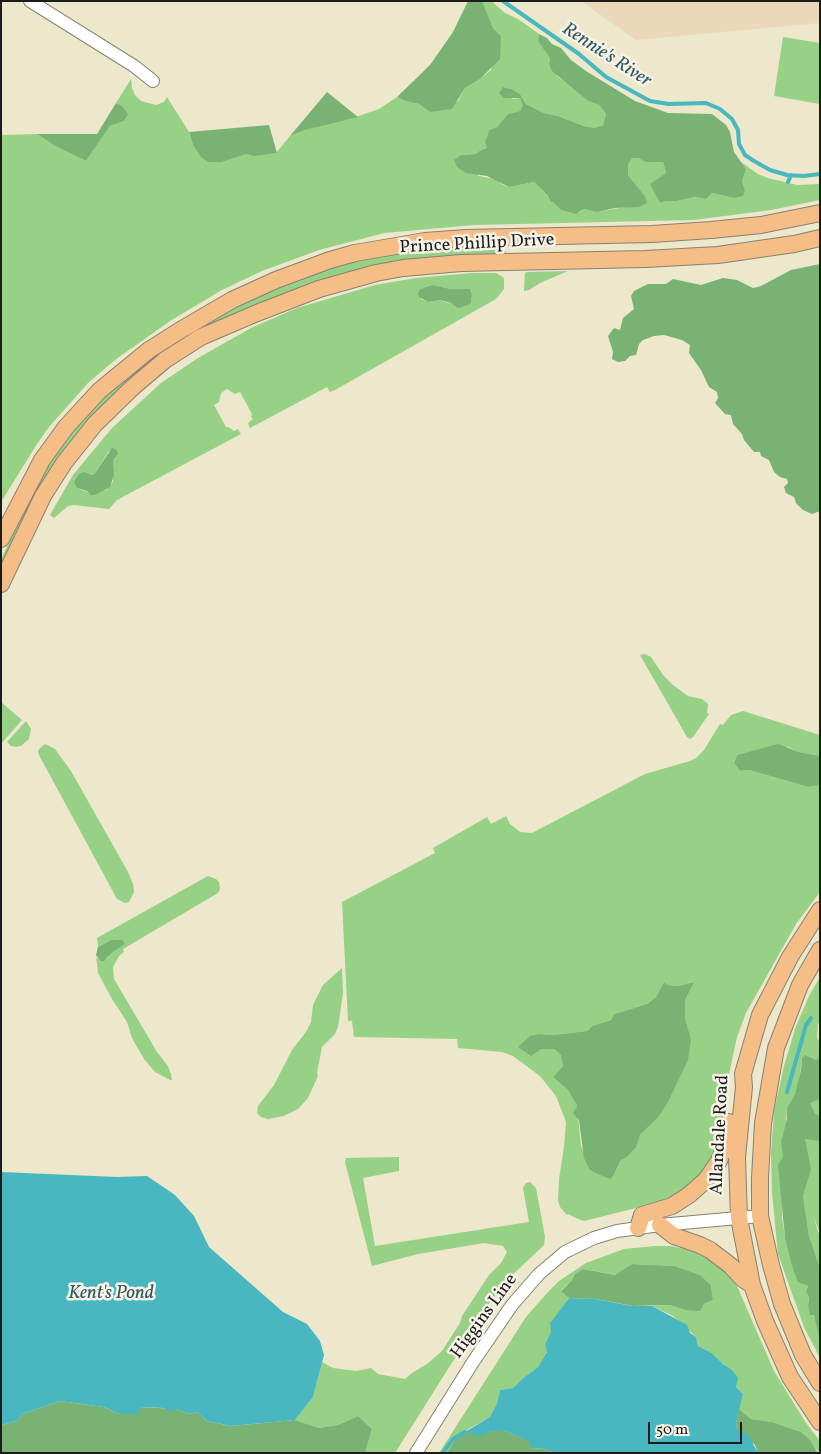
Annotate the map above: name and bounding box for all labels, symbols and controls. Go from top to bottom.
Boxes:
water label: Rennie's River [557,19,655,93]
street label: Prince Phillip Drive [399,230,555,260]
street label: Allandale Road [707,1074,735,1196]
street label: Higgins Line [447,1270,523,1364]
water label: Kent's Pond [68,1284,154,1306]
scale bar [651,1412,745,1444]
text: 50 m [656,1420,688,1441]

